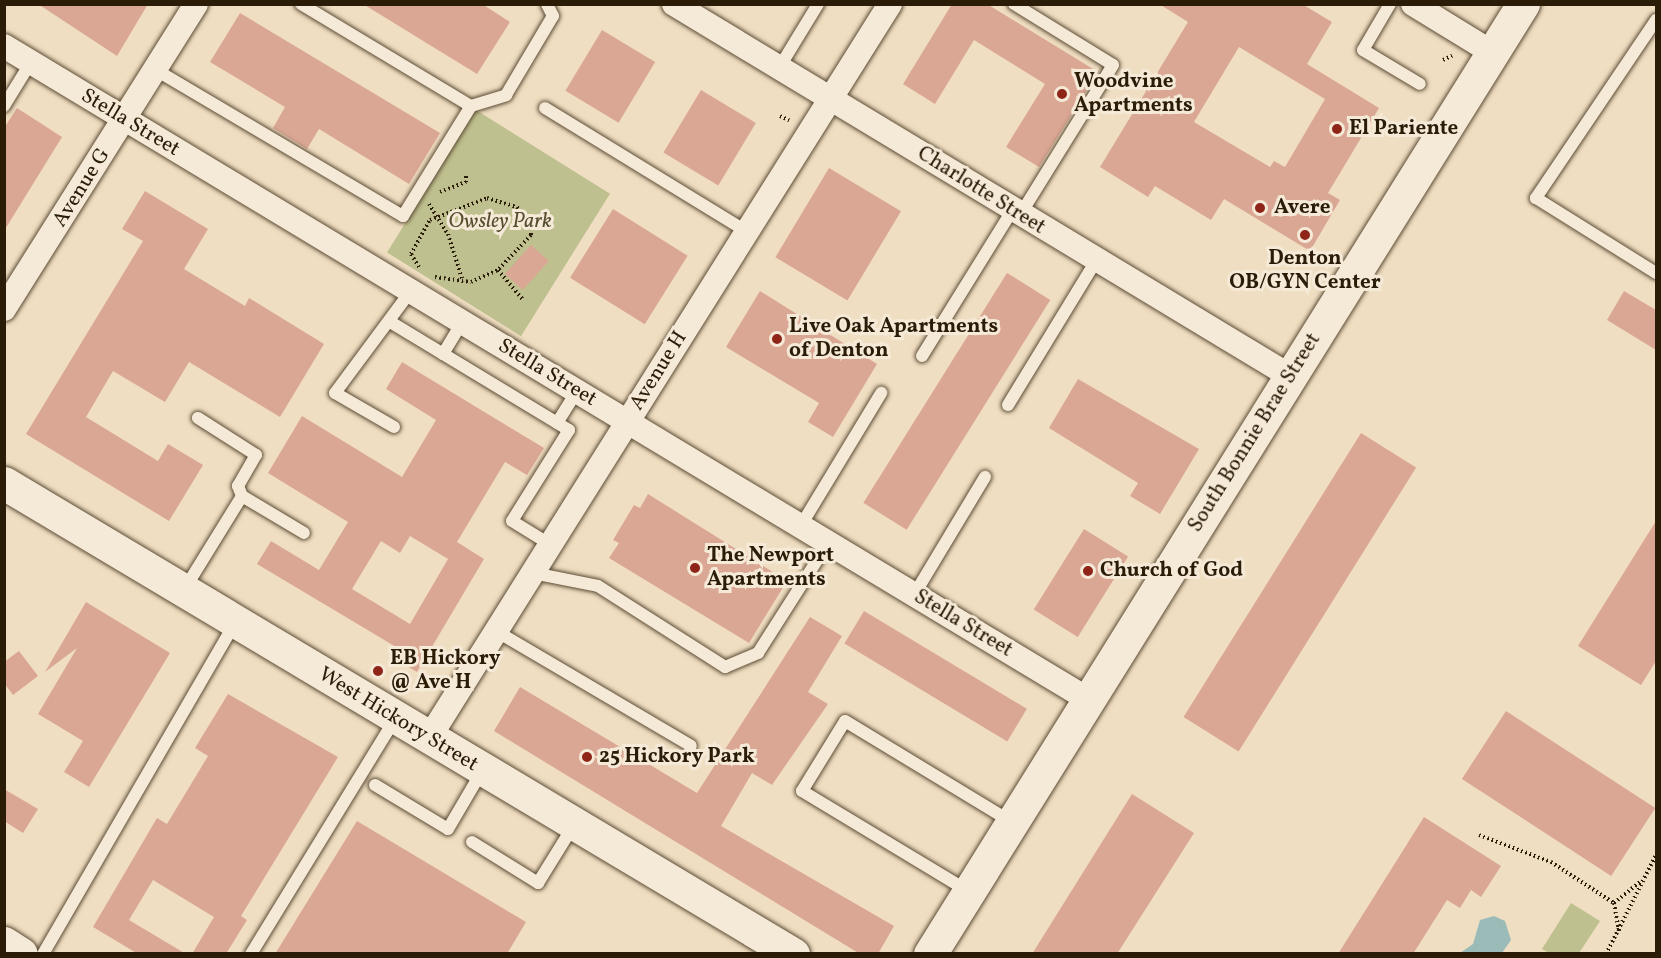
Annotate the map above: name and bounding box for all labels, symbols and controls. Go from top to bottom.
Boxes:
place label: Woodvine Apartments [1074,69,1193,119]
street label: Stella Street [76,84,184,162]
marker: Woodvine Apartments [1055,87,1069,101]
place label: El Pariente [1349,116,1458,142]
marker: El Pariente [1330,122,1344,136]
street label: Charlotte Street [912,142,1050,240]
street label: Avenue G [48,144,116,232]
place label: Avere [1274,195,1330,221]
marker: Avere [1251,199,1269,217]
park label: Owsley Park [448,209,552,235]
marker: Denton OB/GYN Center [1296,226,1314,244]
place label: Denton OB/GYN Center [1229,246,1381,296]
place label: Live Oak Apartments of Denton [789,314,998,364]
street label: Avenue H [625,327,693,415]
street label: South Bonnie Brae Street [1183,329,1327,537]
marker: Live Oak Apartments of Denton [770,332,784,346]
street label: Stella Street [493,334,601,412]
place label: The Newport Apartments [707,543,834,593]
place label: Church of God [1100,558,1241,584]
marker: The Newport Apartments [688,561,702,575]
marker: Church of God [1081,564,1095,578]
street label: Stella Street [909,585,1017,663]
place label: EB Hickory @ Ave H [390,646,500,696]
street label: West Hickory Street [313,662,483,778]
marker: EB Hickory @ Ave H [371,664,385,678]
place label: 25 Hickory Park [599,744,755,770]
marker: 25 Hickory Park [580,750,594,764]

